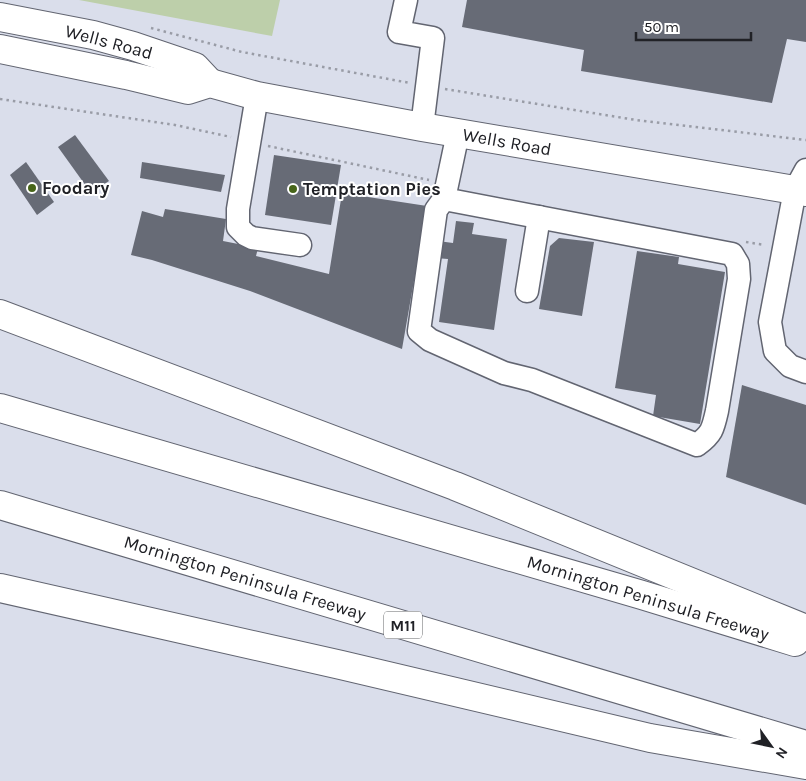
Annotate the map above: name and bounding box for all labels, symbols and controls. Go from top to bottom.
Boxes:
scale bar [636,10,751,42]
text: 50 m [644,18,679,36]
street label: Wells Road [63,20,155,64]
street label: Wells Road [461,123,553,161]
place label: Foodary [42,177,109,199]
place label: Temptation Pies [303,178,441,200]
marker: Foodary [26,182,38,194]
marker: Temptation Pies [287,183,299,195]
street label: Mornington Peninsula Freeway [121,531,369,626]
street label: Mornington Peninsula Freeway [524,551,772,646]
road number: M11 [384,612,422,638]
north arrow [746,721,796,771]
text: N [772,744,791,762]

